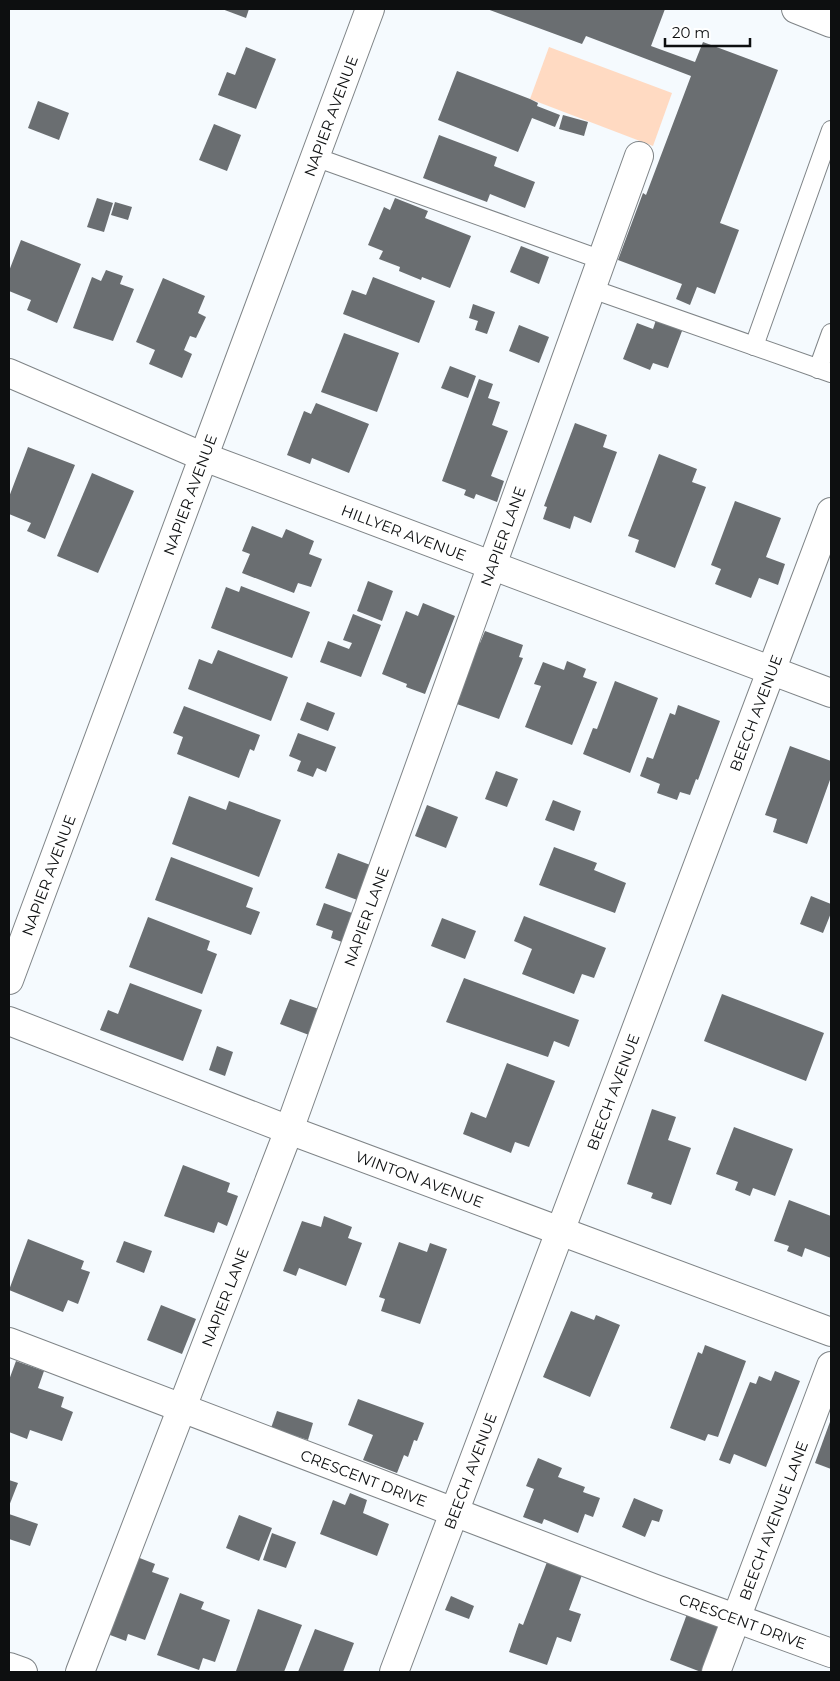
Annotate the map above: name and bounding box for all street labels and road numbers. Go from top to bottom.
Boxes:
street label: NAPIER AVENUE [299,53,361,179]
street label: NAPIER AVENUE [158,431,221,558]
street label: NAPIER LANE [476,484,529,589]
street label: HILLYER AVENUE [339,500,469,564]
street label: BEECH AVENUE [725,652,786,774]
street label: NAPIER AVENUE [17,812,79,938]
street label: NAPIER LANE [339,864,392,969]
street label: BEECH AVENUE [582,1031,643,1153]
street label: WINTON AVENUE [353,1146,486,1211]
street label: NAPIER LANE [197,1245,252,1349]
street label: BEECH AVENUE [439,1410,500,1532]
street label: BEECH AVENUE LANE [734,1438,812,1603]
street label: CRESCENT DRIVE [298,1445,430,1510]
street label: CRESCENT DRIVE [677,1589,809,1653]

